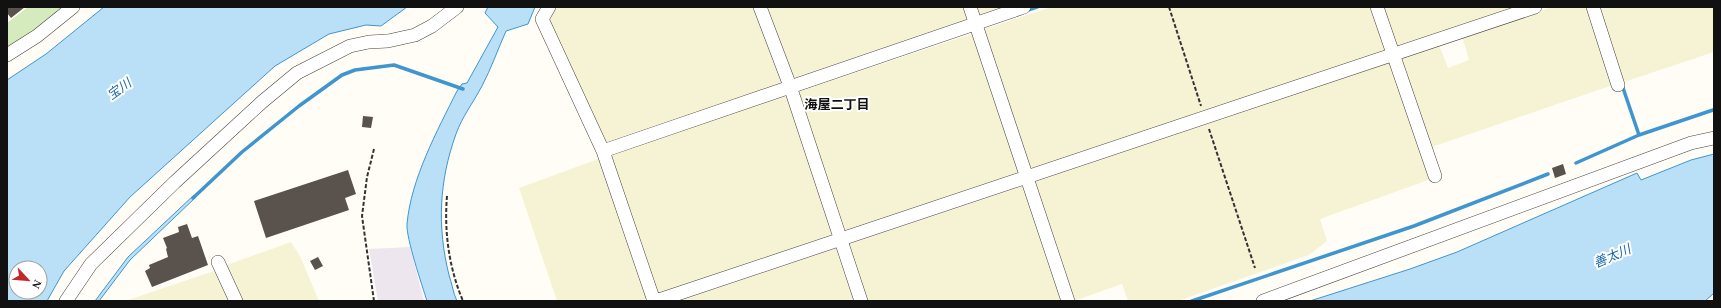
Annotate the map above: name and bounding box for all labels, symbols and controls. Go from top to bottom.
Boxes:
water label: 宝川 [104,74,136,103]
district label: 海屋二丁目 [804,97,870,112]
water label: 善太川 [1591,240,1635,271]
north arrow [8,260,48,300]
text: N [30,278,44,291]

